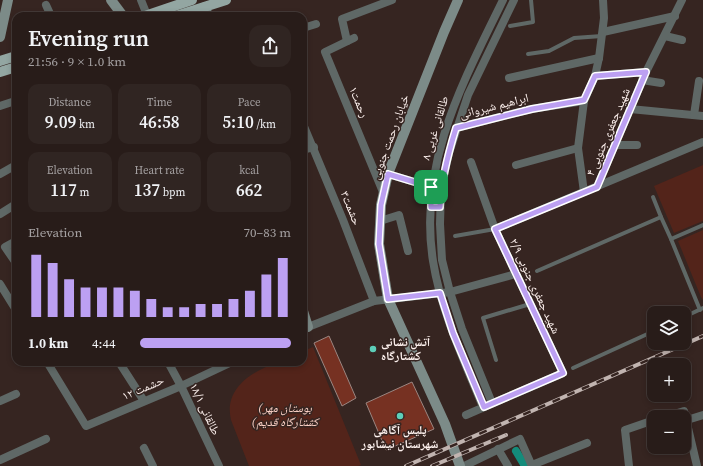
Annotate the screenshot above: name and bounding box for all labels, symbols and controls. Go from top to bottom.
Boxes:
text: Evening run [28,23,149,53]
button: share [249,25,291,67]
text: 21:56 · 9 × 1.0 km [28,53,126,70]
street label: رحمت۱ [345,84,373,120]
street label: شهید جعفری جنوبی ۴ [582,85,634,178]
street label: ابراهیم شیروانی [458,90,530,122]
street label: خیابان رحمت جنوبی [367,92,413,182]
street label: طالقانی غربی ۸ [418,94,452,162]
text: Distance [49,95,91,110]
text: Time [147,95,172,110]
text: Pace [238,95,261,110]
text: 9.09 [45,110,76,134]
text: 46:58 [139,110,180,134]
text: 5:10 [222,110,254,134]
text: km [76,117,95,132]
text: /km [254,117,276,132]
text: Elevation [47,163,93,178]
text: Heart rate [135,163,184,178]
text: kcal [239,163,259,178]
pin [414,170,448,204]
icon: arrive [420,176,442,198]
text: 117 [50,178,77,202]
text: 137 [134,178,160,202]
text: 662 [236,178,262,202]
text: m [77,185,89,200]
text: bpm [160,185,185,200]
street label: حشمت۳ [337,188,365,228]
text: Elevation [28,224,82,241]
text: 70–83 m [244,224,291,241]
street label: شهید جعفری جنوبی ۲/۹ [506,236,564,336]
map controls [647,306,691,454]
button: layers [647,306,691,350]
place label: آتش نشانی کشتارگاه [381,334,431,364]
text: 1.0 km [28,335,68,352]
text: 4:44 [92,335,115,352]
marker: آتش نشانی کشتارگاه [368,344,378,354]
button: + [647,358,691,402]
street label: حشمت ۱۲ [120,372,167,404]
street label: طالقانی ۱۸/۱ [186,380,224,438]
park label: (بوستان مهر (کشتارگاه قدیم [252,400,320,430]
button: − [647,410,691,454]
marker: پلیس آگاهی شهرستان نیشابور [395,411,405,421]
place label: پلیس آگاهی شهرستان نیشابور [360,422,439,452]

